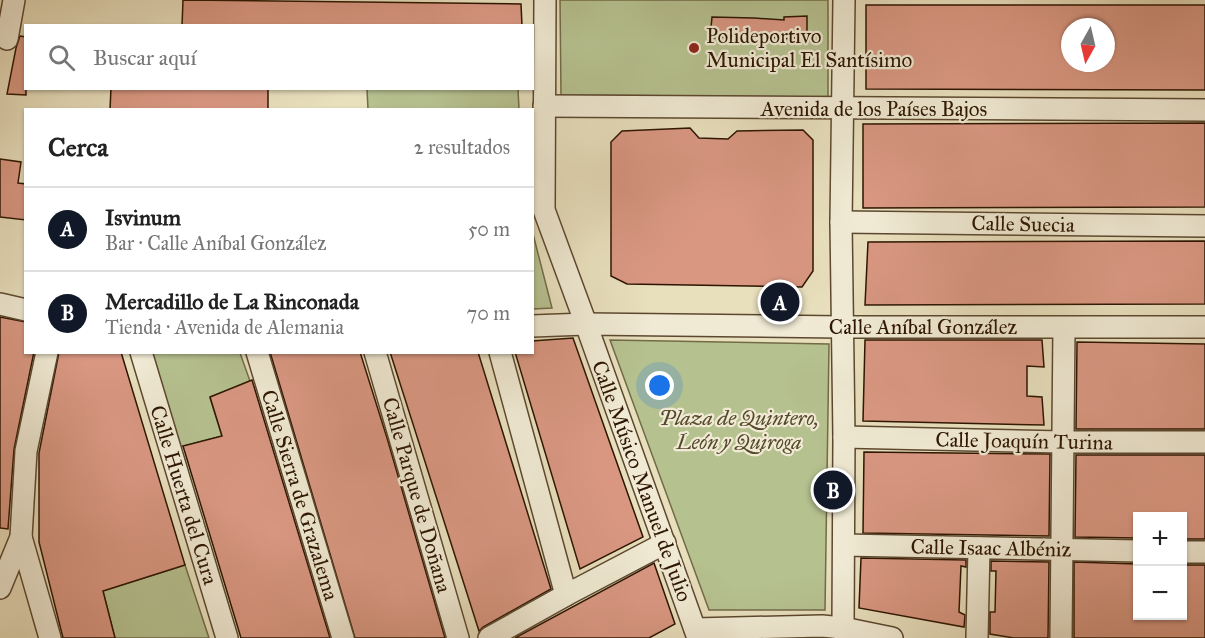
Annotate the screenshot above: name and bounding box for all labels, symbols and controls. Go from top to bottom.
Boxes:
north arrow [1061,18,1115,72]
place label: Polideportivo Municipal El Santísimo [706,23,913,73]
search box [24,24,534,90]
icon: search [45,41,78,74]
marker: Polideportivo Municipal El Santísimo [687,41,701,55]
text: Buscar aquí [93,44,196,71]
street label: Avenida de los Países Bajos [760,96,987,122]
text: Cerca [48,131,108,163]
text: 2 resultados [414,135,510,159]
text: Isvinum [105,204,181,231]
street label: Calle Suecia [971,210,1075,238]
text: A [61,217,74,241]
text: 50 m [468,217,510,241]
text: Bar · Calle Aníbal González [105,231,326,255]
pin: A [760,280,800,324]
text: Mercadillo de La Rinconada [105,288,359,315]
text: B [61,301,74,325]
text: 70 m [467,301,510,325]
street label: Calle Aníbal González [829,314,1017,340]
text: Tienda · Avenida de Alemania [105,315,344,339]
street label: Calle Músico Manuel de Julio [586,357,698,605]
your location [645,371,674,400]
street label: Calle Sierra de Grazalema [256,387,344,604]
street label: Calle Parque de Doñana [377,394,457,596]
street label: Calle Huerta del Cura [144,402,224,588]
park label: Plaza de Quintero, León y Quiroga [659,405,819,455]
street label: Calle Joaquín Turina [935,426,1113,456]
pin: B [814,468,852,512]
map controls [1133,512,1187,620]
button: + [1133,512,1187,566]
street label: Calle Isaac Albéniz [910,534,1072,562]
button: − [1133,566,1187,620]

